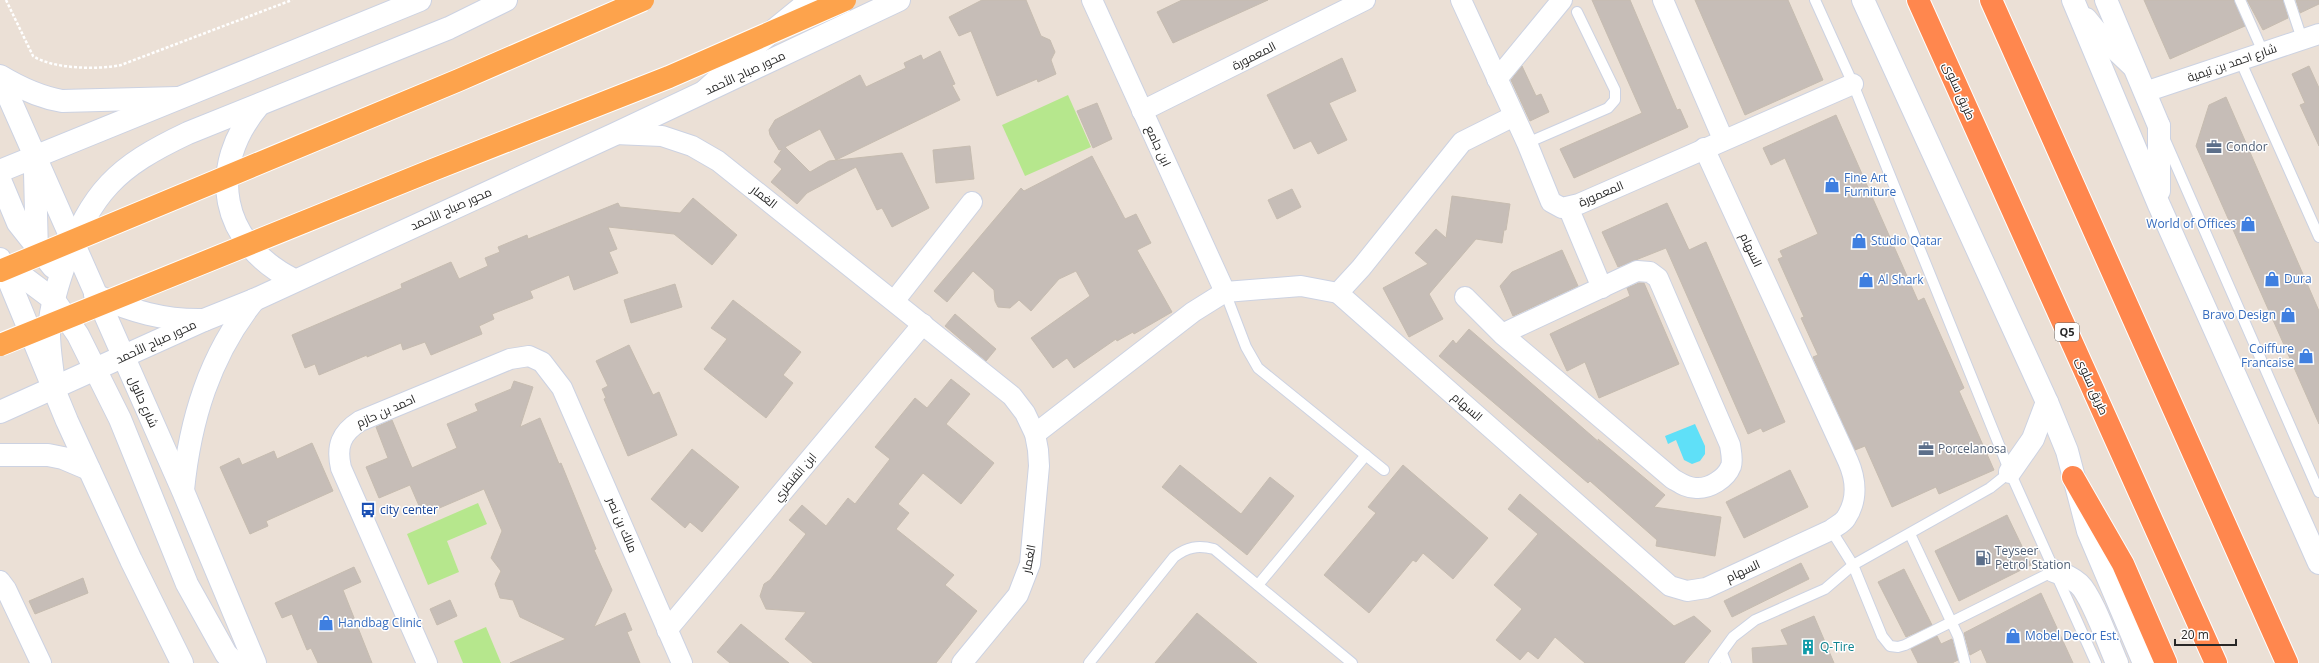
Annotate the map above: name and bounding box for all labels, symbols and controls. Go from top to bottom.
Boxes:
street label: المعمورة [1229,37,1279,74]
street label: شارع احمد بن تيمية [2185,39,2279,86]
street label: محور صباح الأحمد [702,46,788,99]
street label: طريق سلوى [1939,59,1980,123]
street label: ابن جامع [1142,123,1175,169]
office icon: Condor [2205,138,2223,156]
place label: Condor [2226,138,2268,155]
place label: Fine Art Furniture [1844,169,1896,200]
street label: المعمورة [1576,176,1626,211]
shop icon: Fine Art Furniture [1823,176,1841,194]
street label: الغمار [747,180,781,212]
street label: محور صباح الأحمد [407,183,494,234]
place label: World of Offices [2146,215,2236,232]
shop icon: World of Offices [2239,215,2257,233]
street label: السهام [1736,230,1767,270]
shop icon: Studio Qatar [1850,232,1868,250]
place label: Studio Qatar [1871,232,1942,249]
shop icon: Dura [2263,270,2281,288]
place label: Dura [2284,270,2312,287]
shop icon: Al Shark [1857,271,1875,289]
place label: Al Shark [1878,271,1924,288]
place label: Bravo Design [2202,306,2276,323]
shop icon: Bravo Design [2279,306,2297,324]
street label: محور صباح الأحمد [113,315,199,368]
road number: Q5 [2055,323,2079,341]
place label: Coiffure Francaise [2241,340,2294,371]
shop icon: Coiffure Francaise [2297,347,2315,365]
street label: طريق سلوى [2072,354,2113,418]
street label: شارع حالول [125,373,162,430]
street label: السهام [1448,388,1486,425]
street label: احمد بن حازم [354,390,418,431]
office icon: Porcelanosa [1917,440,1935,458]
place label: Porcelanosa [1938,440,2007,457]
street label: ابن القنطري [769,449,822,506]
street label: مالك بن نصر [603,493,642,555]
bus stop icon: city center [359,501,377,519]
place label: city center [380,501,438,518]
place label: Teyseer Petrol Station [1995,542,2071,573]
street label: الغمار [1017,543,1040,576]
fuel station icon: Teyseer Petrol Station [1974,549,1992,567]
street label: السهام [1723,555,1763,586]
shop icon: Handbag Clinic [317,614,335,632]
place label: Handbag Clinic [338,614,422,631]
scale bar [2175,621,2236,647]
text: 20 m [2181,626,2209,643]
shop icon: Mobel Decor Est. [2004,627,2022,645]
place label: Mobel Decor Est. [2025,627,2120,644]
building icon: Q-Tire [1799,638,1817,656]
place label: Q-Tire [1820,638,1855,655]

